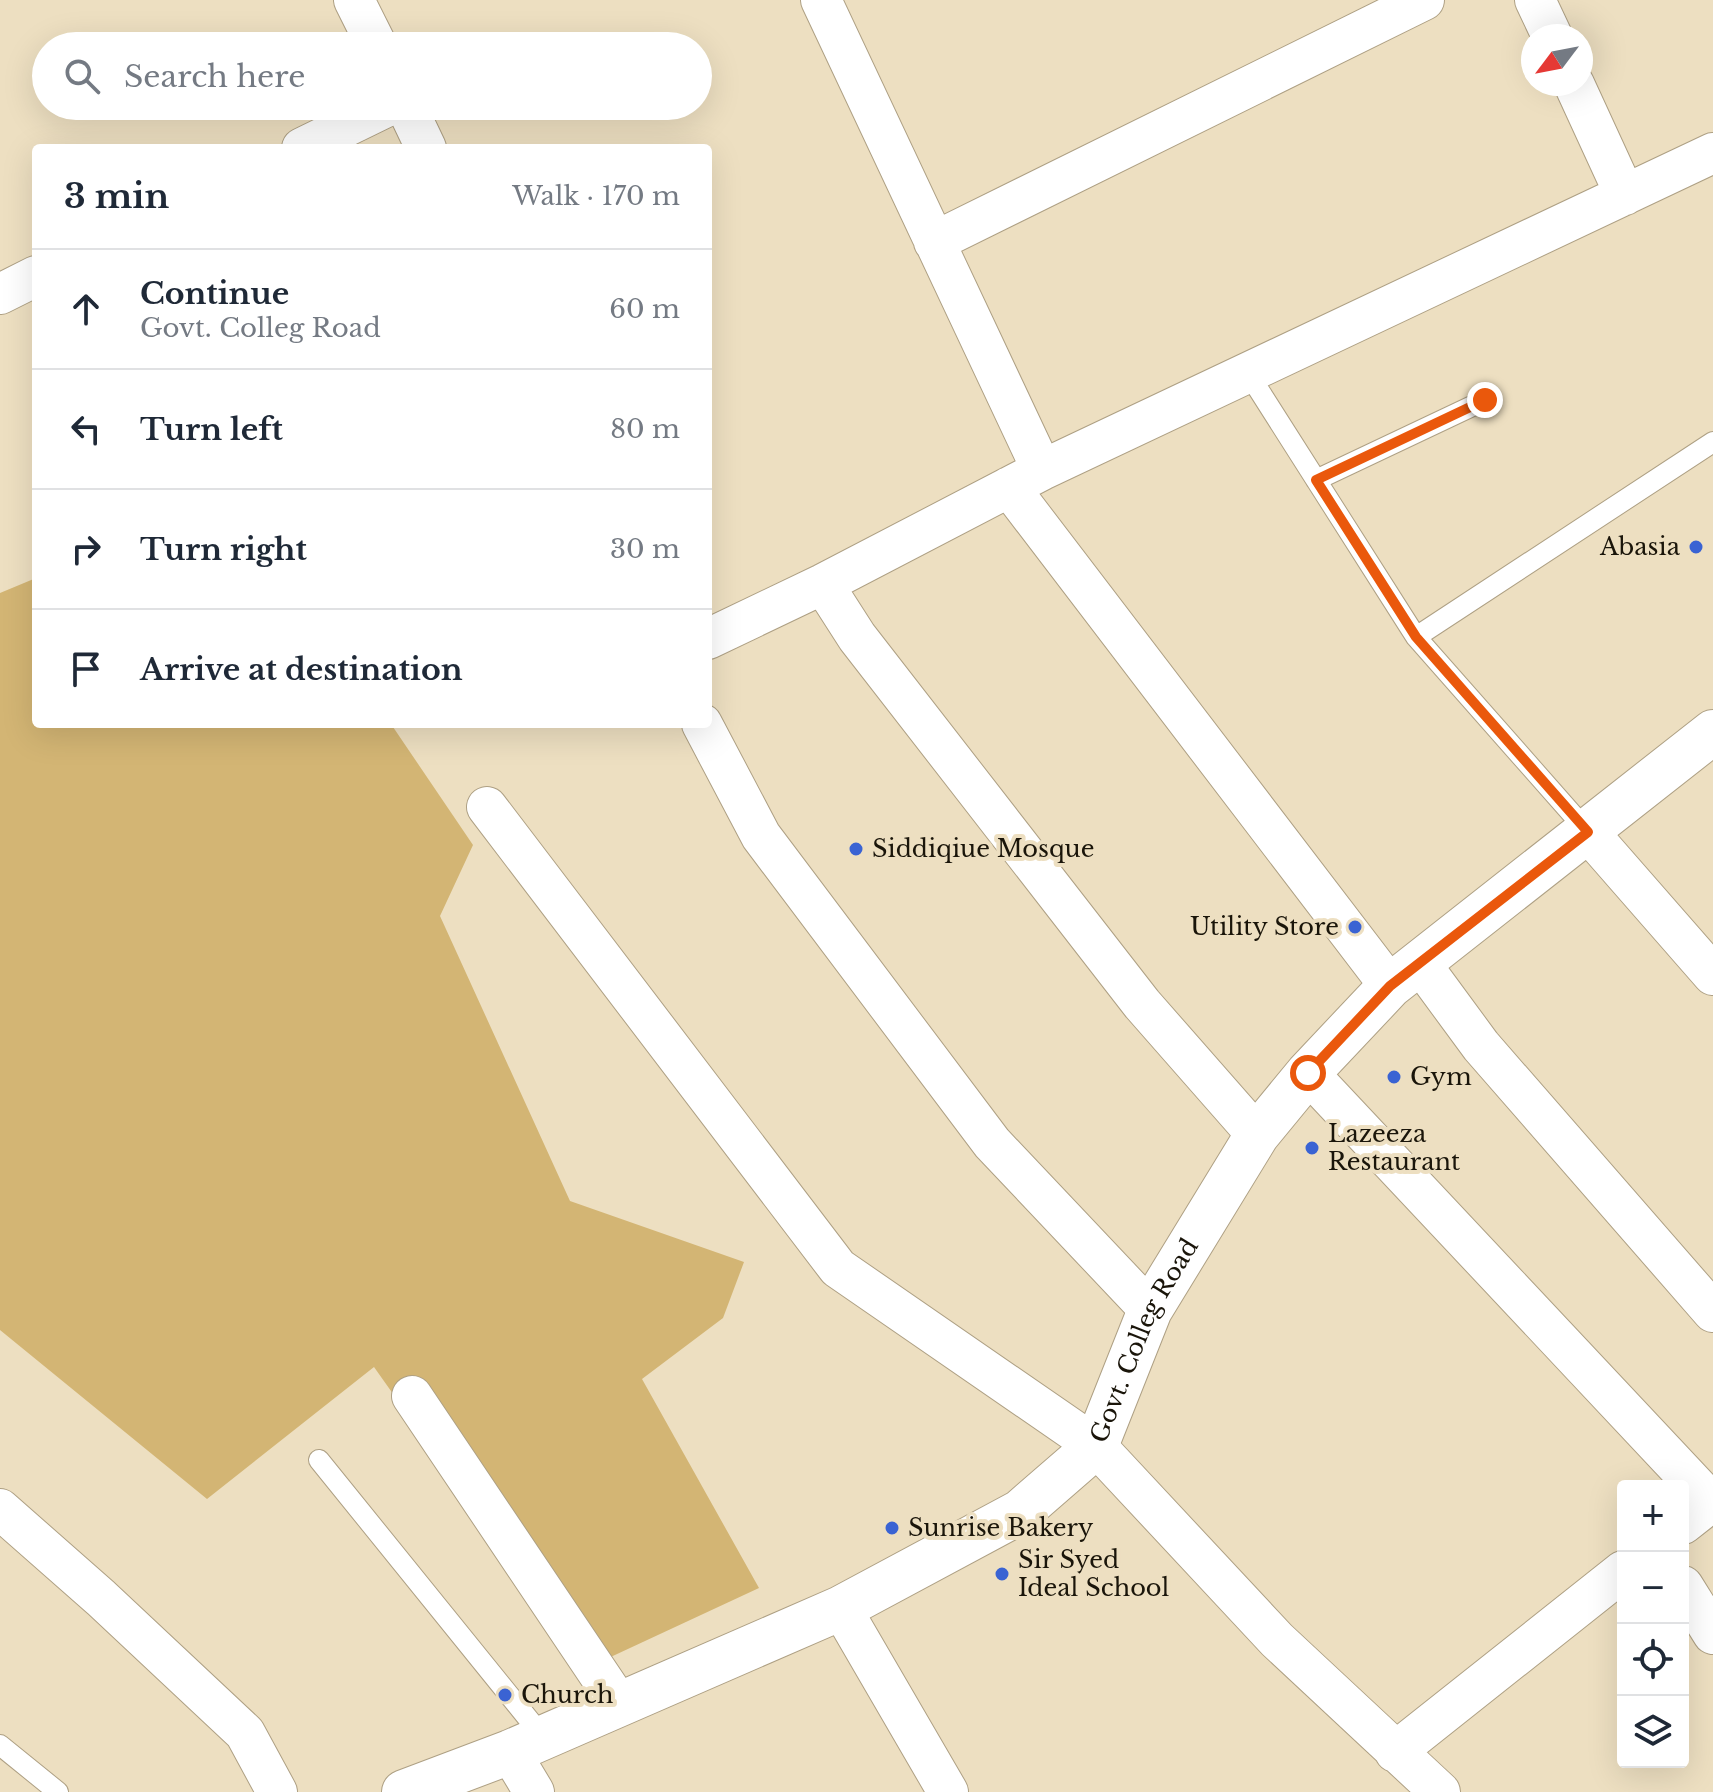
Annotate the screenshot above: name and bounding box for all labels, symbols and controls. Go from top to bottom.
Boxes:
north arrow [1521,24,1593,96]
search box [32,32,712,120]
icon: search [60,54,104,98]
text: Search here [124,58,305,95]
text: 3 min [64,175,169,217]
text: Walk · 170 m [512,180,680,212]
text: Continue [140,275,289,312]
icon: ahead [64,287,108,331]
text: 60 m [609,293,680,325]
text: Govt. Colleg Road [140,312,381,344]
route end [1467,382,1503,418]
icon: left [64,407,108,451]
text: Turn left [140,411,283,448]
text: 80 m [610,413,680,445]
icon: right [64,527,108,571]
text: Turn right [140,531,307,568]
place label: Abasia [1599,532,1681,561]
text: 30 m [610,533,680,565]
marker: Abasia [1687,538,1705,556]
icon: arrive [64,647,108,691]
text: Arrive at destination [140,651,463,688]
place label: Siddiqiue Mosque [872,834,1094,863]
marker: Siddiqiue Mosque [847,840,865,858]
place label: Utility Store [1190,912,1339,941]
marker: Utility Store [1346,918,1364,936]
route start [1290,1055,1326,1091]
place label: Gym [1410,1062,1472,1091]
marker: Gym [1385,1068,1403,1086]
place label: Lazeeza Restaurant [1328,1119,1460,1176]
marker: Lazeeza Restaurant [1303,1139,1321,1157]
street label: Govt. Colleg Road [1084,1233,1204,1447]
map controls [1617,1480,1689,1768]
button: + [1617,1480,1689,1552]
place label: Sunrise Bakery [908,1513,1094,1542]
marker: Sunrise Bakery [883,1519,901,1537]
place label: Sir Syed Ideal School [1018,1545,1170,1602]
button: − [1617,1552,1689,1624]
marker: Sir Syed Ideal School [993,1565,1011,1583]
button: locate [1617,1624,1689,1696]
place label: Church [521,1680,613,1709]
marker: Church [496,1686,514,1704]
button: layers [1617,1696,1689,1768]

